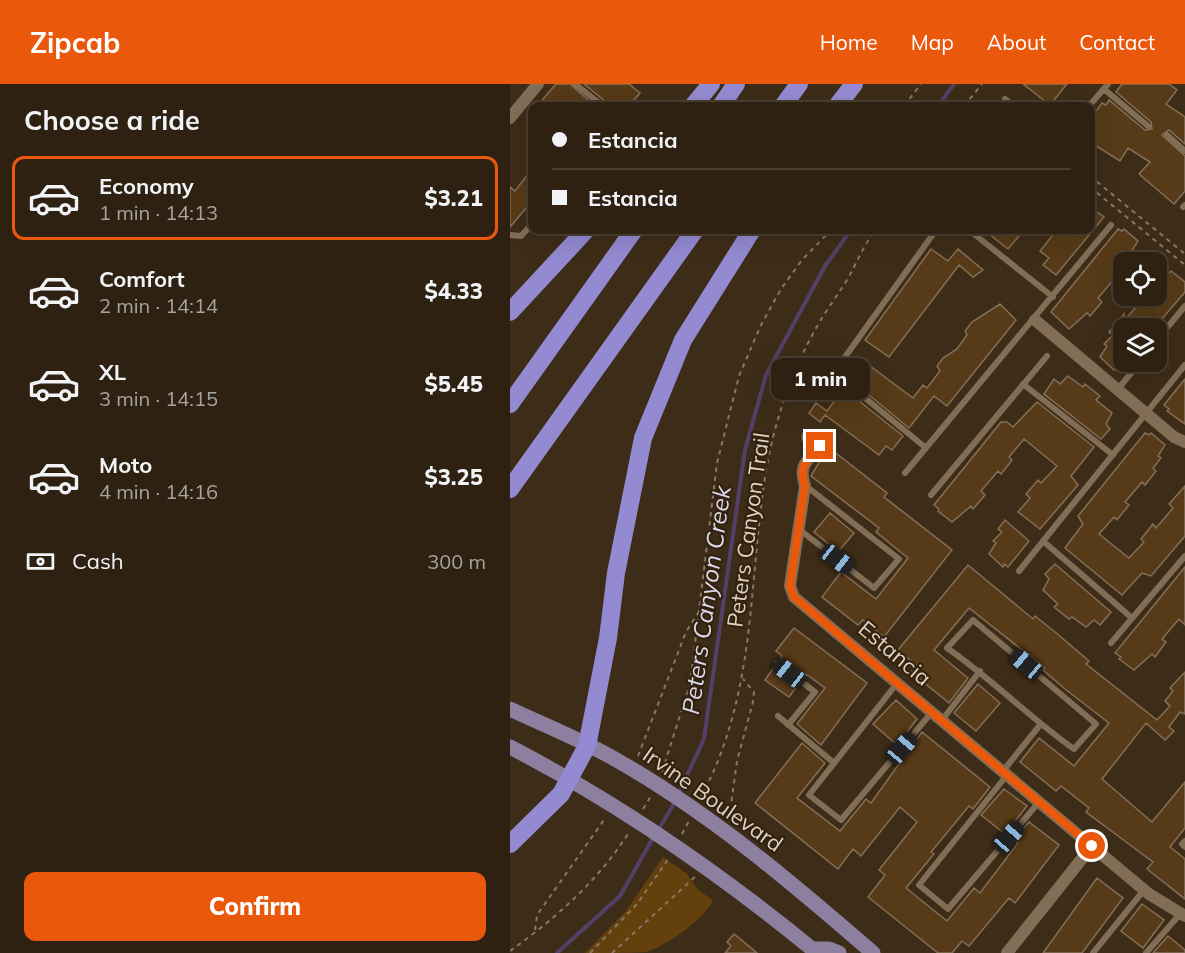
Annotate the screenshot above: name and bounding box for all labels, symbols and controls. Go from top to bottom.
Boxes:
text: Zipcab [30,25,120,60]
text: Home [820,29,878,55]
text: Map [911,29,954,55]
text: About [987,29,1046,55]
text: Contact [1079,29,1155,55]
text: Choose a ride [24,103,200,137]
text: Estancia [588,126,678,154]
icon: car [27,171,81,225]
text: Economy [99,172,194,200]
text: $3.21 [424,184,483,212]
text: Estancia [588,184,678,212]
text: 1 min · 14:13 [99,200,218,225]
map controls [1113,252,1167,372]
button: locate [1113,252,1167,306]
icon: car [27,264,81,318]
text: Comfort [99,265,185,293]
text: $4.33 [424,277,483,305]
text: 2 min · 14:14 [99,293,218,318]
button: layers [1113,318,1167,372]
icon: car [27,357,81,411]
text: XL [99,358,126,386]
callout: 1 min [770,359,870,401]
text: 1 min [794,366,847,391]
text: $5.45 [424,370,483,398]
text: 3 min · 14:15 [99,386,218,411]
street label: Peters Canyon Trail [720,431,776,629]
route end [806,432,833,459]
icon: car [27,450,81,504]
text: Moto [99,451,152,479]
text: $3.25 [424,463,483,491]
text: 4 min · 14:16 [99,479,218,504]
water label: Peters Canyon Creek [675,483,737,716]
car [817,541,857,577]
icon: cash [24,545,57,578]
text: Cash [72,547,124,575]
text: 300 m [427,549,486,574]
street label: Estancia [853,614,937,692]
car [1006,646,1046,682]
car [769,655,809,691]
car [884,728,920,768]
street label: Irvine Boulevard [637,740,789,858]
car [990,818,1028,856]
route start [1078,832,1105,859]
button: Confirm [24,872,486,941]

